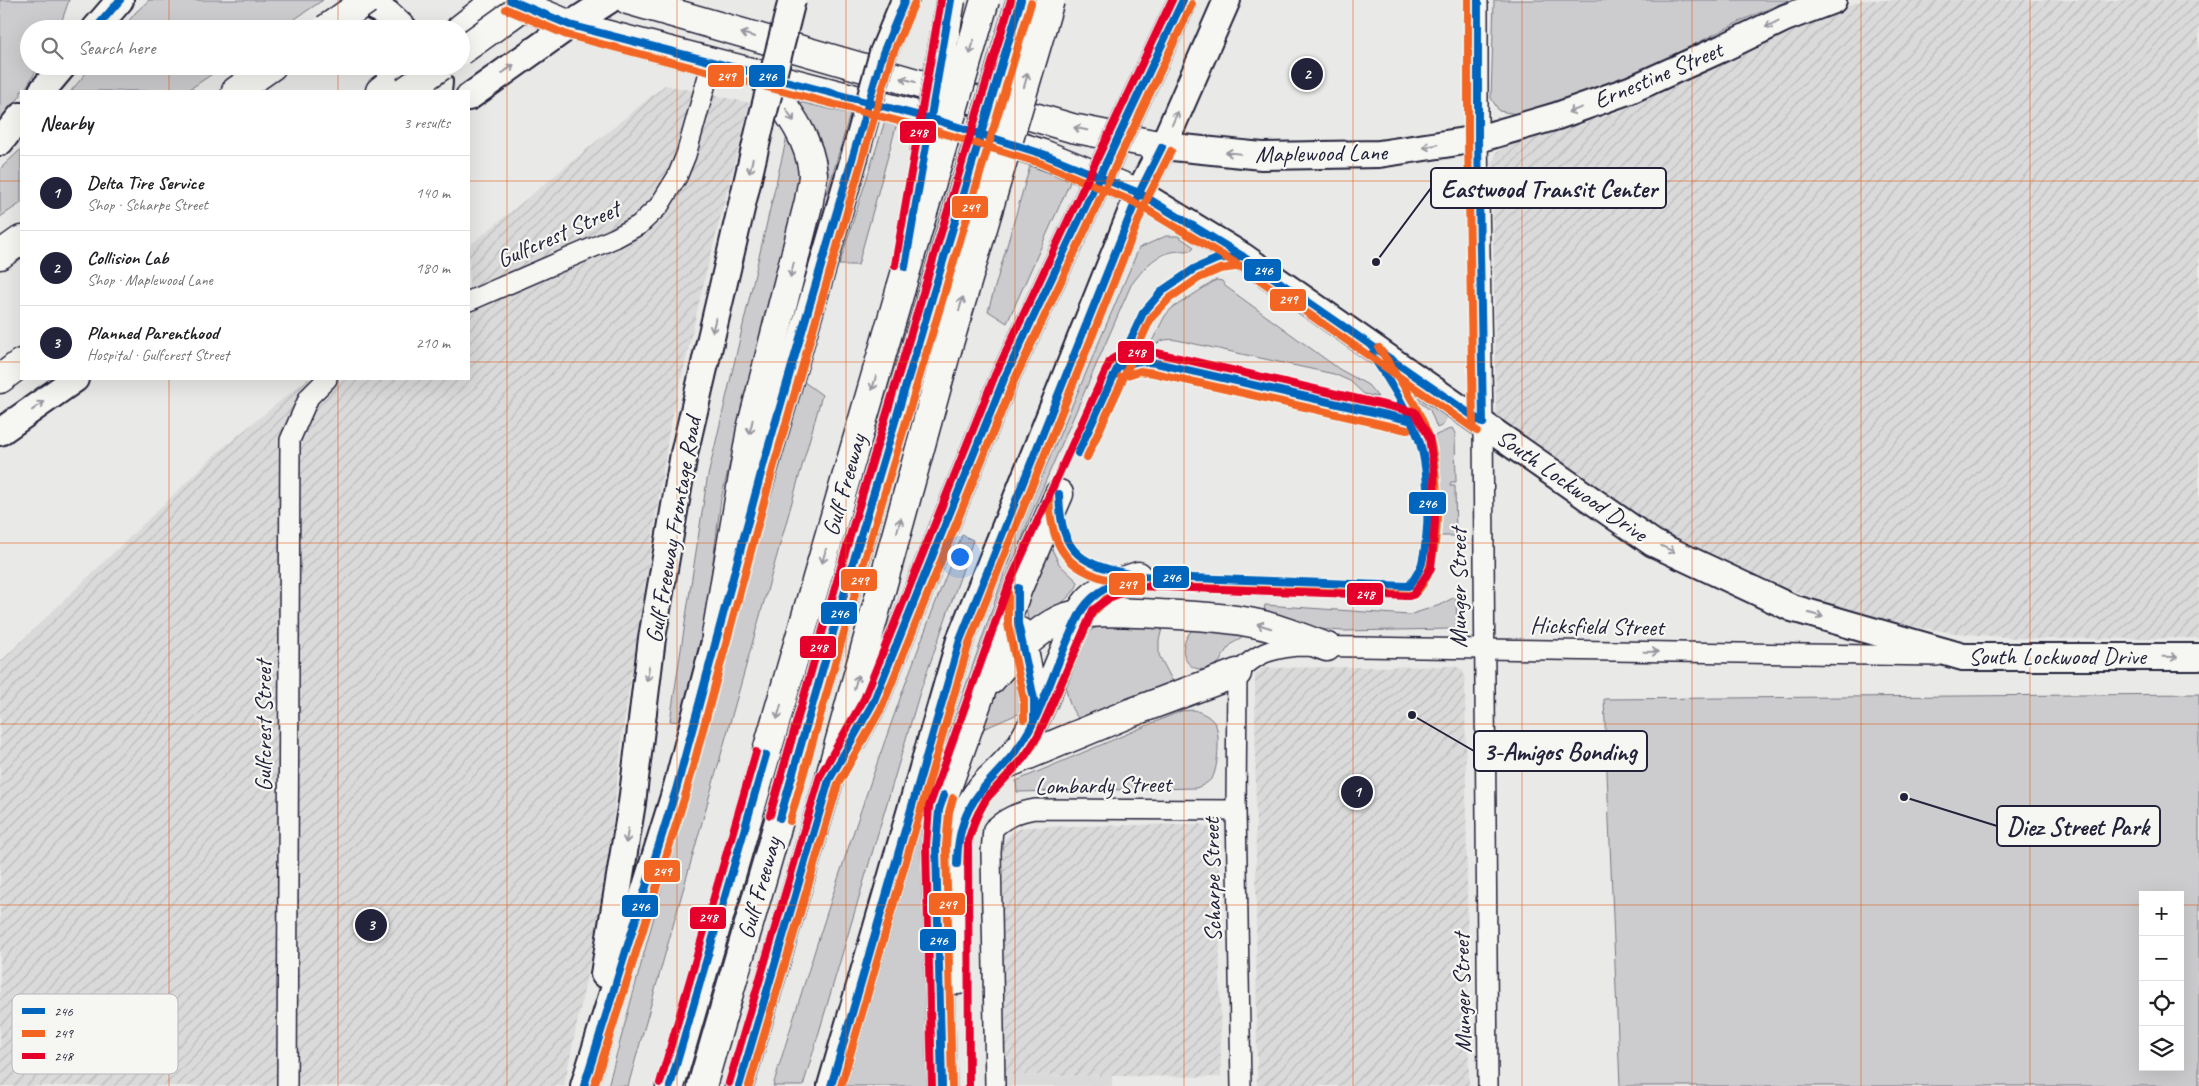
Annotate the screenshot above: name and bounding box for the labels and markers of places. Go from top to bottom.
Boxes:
pin: 2 [1291,55,1323,93]
callout: Eastwood Transit Center [1431,168,1666,208]
callout: 3-Amigos Bonding [1474,731,1647,771]
pin: 1 [1341,773,1373,811]
callout: Diez Street Park [1997,806,2160,846]
pin: 3 [355,906,387,944]

